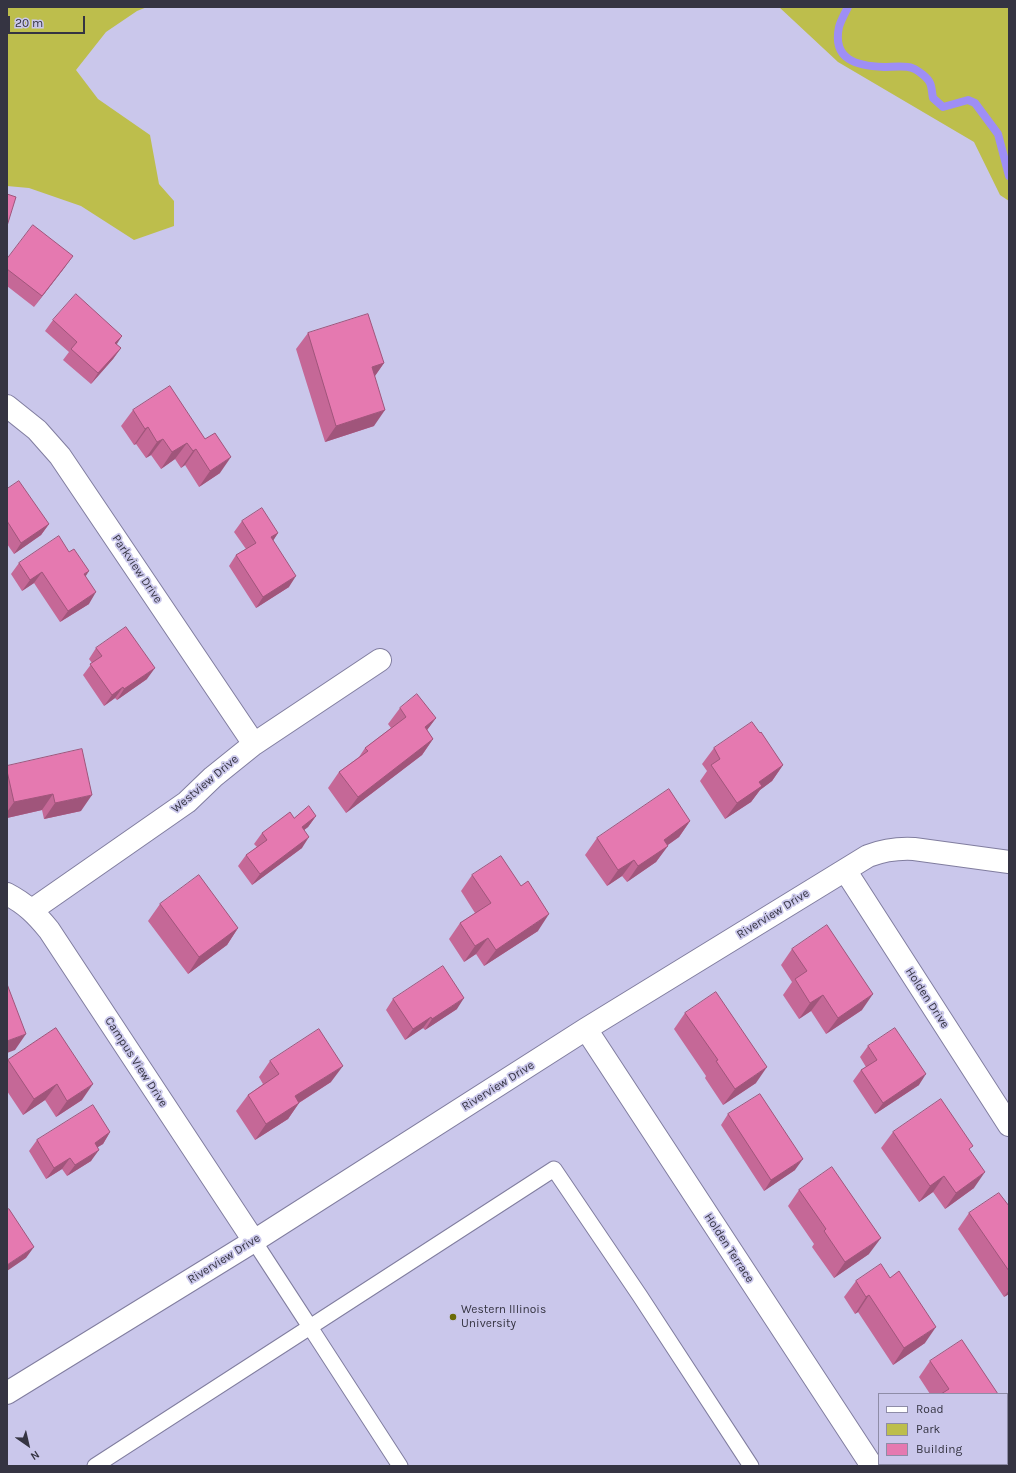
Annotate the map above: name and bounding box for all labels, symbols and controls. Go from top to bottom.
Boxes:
scale bar [10,8,87,34]
text: 20 m [15,16,43,30]
street label: Parkview Drive [109,532,165,606]
street label: Westview Drive [169,752,241,816]
street label: Riverview Drive [734,886,812,942]
street label: Holden Drive [902,965,952,1031]
street label: Campus View Drive [101,1014,171,1110]
street label: Riverview Drive [459,1058,537,1114]
street label: Holden Terrace [701,1210,757,1286]
street label: Riverview Drive [185,1231,263,1287]
place label: Western Illinois University [461,1303,546,1331]
marker: Western Illinois University [448,1312,458,1322]
legend [878,1393,1008,1465]
text: Road [916,1402,944,1416]
text: Park [916,1422,940,1436]
north arrow [8,1425,48,1465]
text: Building [916,1442,962,1456]
text: N [28,1448,42,1463]

